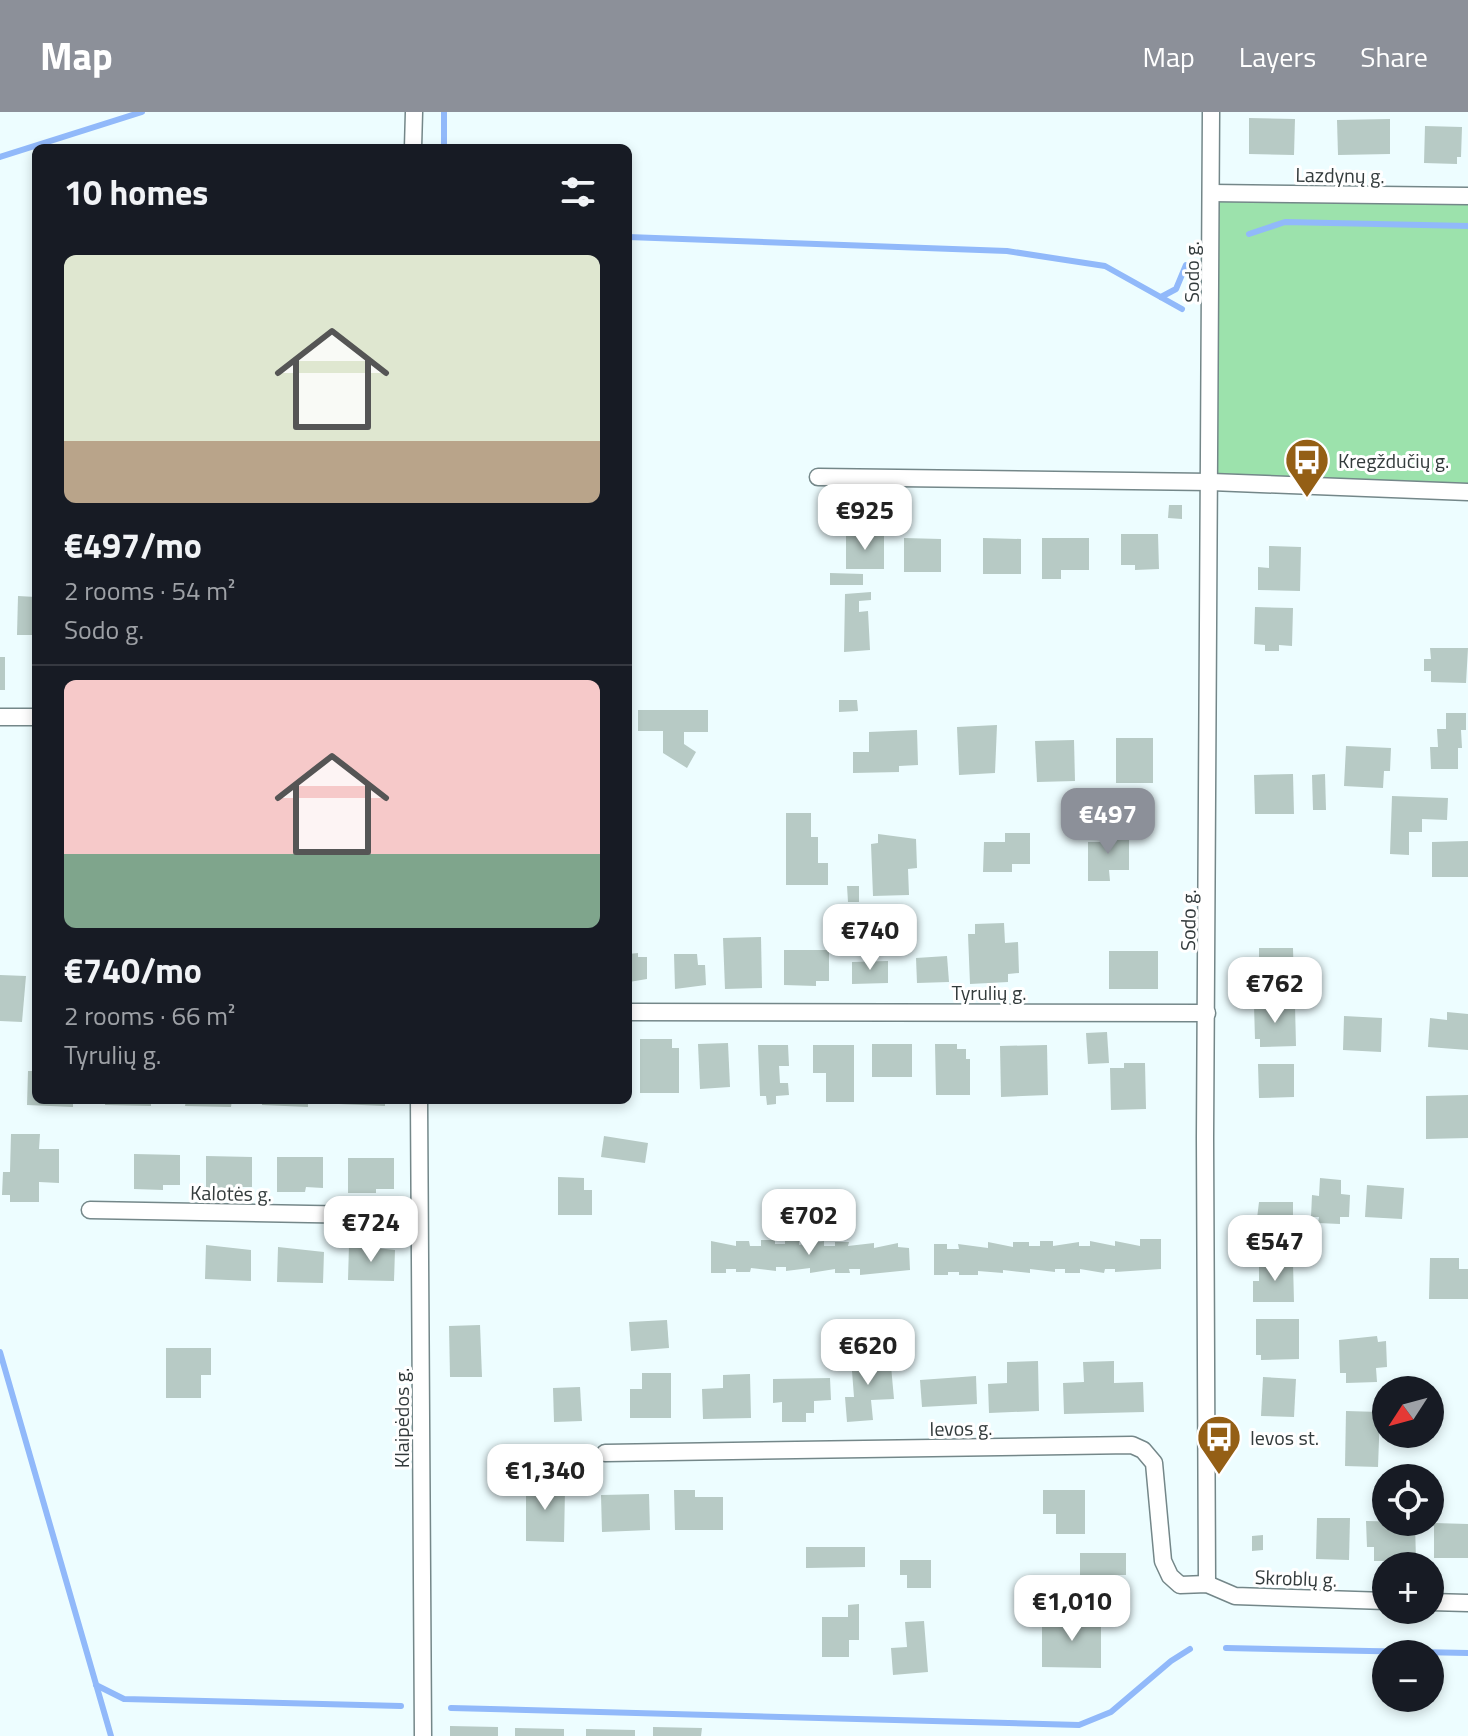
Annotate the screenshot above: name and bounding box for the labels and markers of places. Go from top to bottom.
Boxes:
bus stop icon: Kregždučių g. [1283,436,1331,499]
place label: Kregždučių g. [1338,445,1449,476]
pin: €925 [818,484,912,552]
pin: €497 [1061,788,1155,856]
pin: €740 [823,904,917,972]
pin: €762 [1228,957,1322,1025]
pin: €702 [762,1189,856,1257]
pin: €724 [324,1196,418,1264]
pin: €547 [1228,1215,1322,1283]
pin: €620 [821,1319,915,1387]
bus stop icon: Ievos st. [1195,1413,1243,1476]
place label: Ievos st. [1250,1422,1319,1453]
pin: €1,340 [480,1444,610,1512]
pin: €1,010 [1007,1575,1137,1643]

